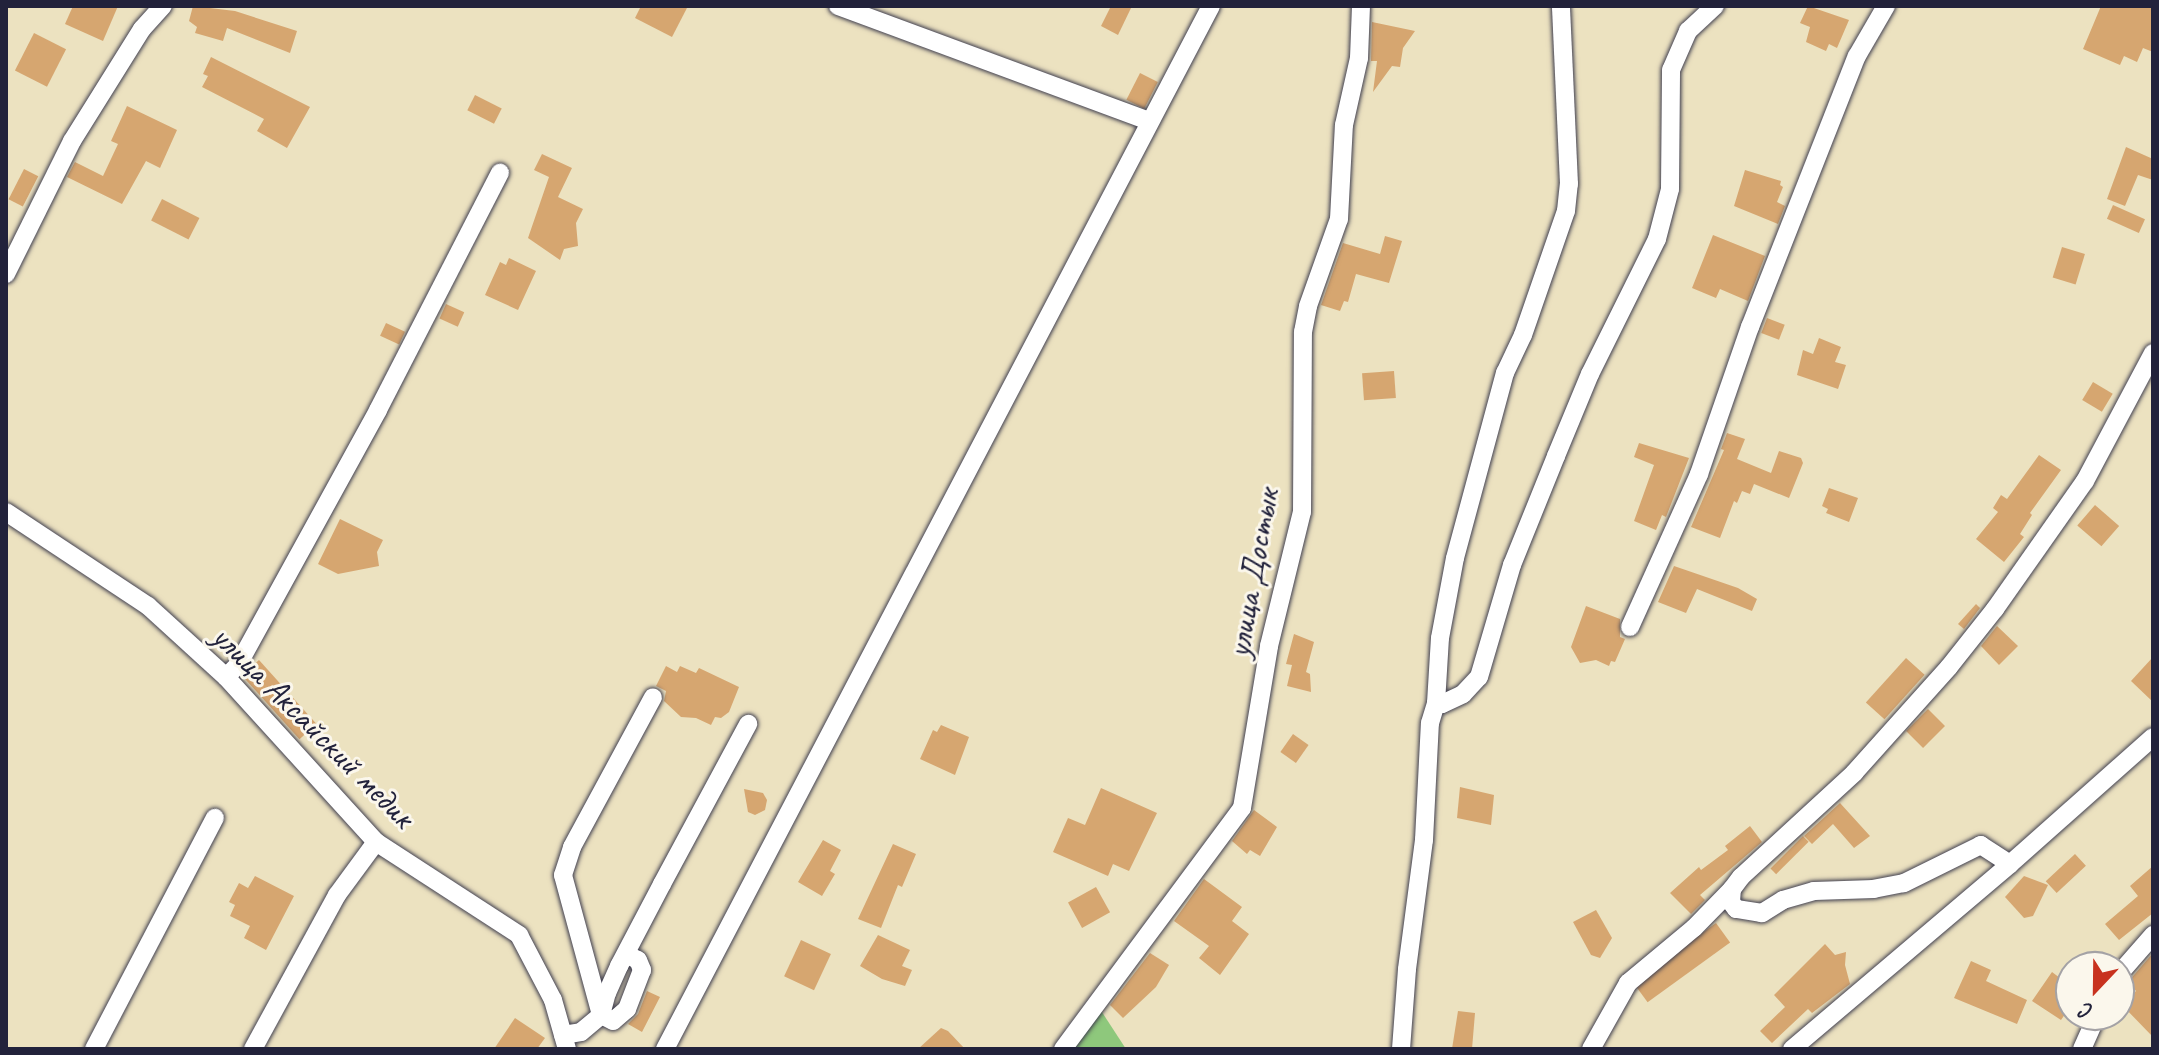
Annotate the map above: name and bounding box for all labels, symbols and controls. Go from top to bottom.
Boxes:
street label: улица Достык [1217,484,1287,662]
street label: улица Аксайский медик [204,616,424,836]
north arrow [2055,951,2135,1031]
text: С [2077,996,2097,1026]

